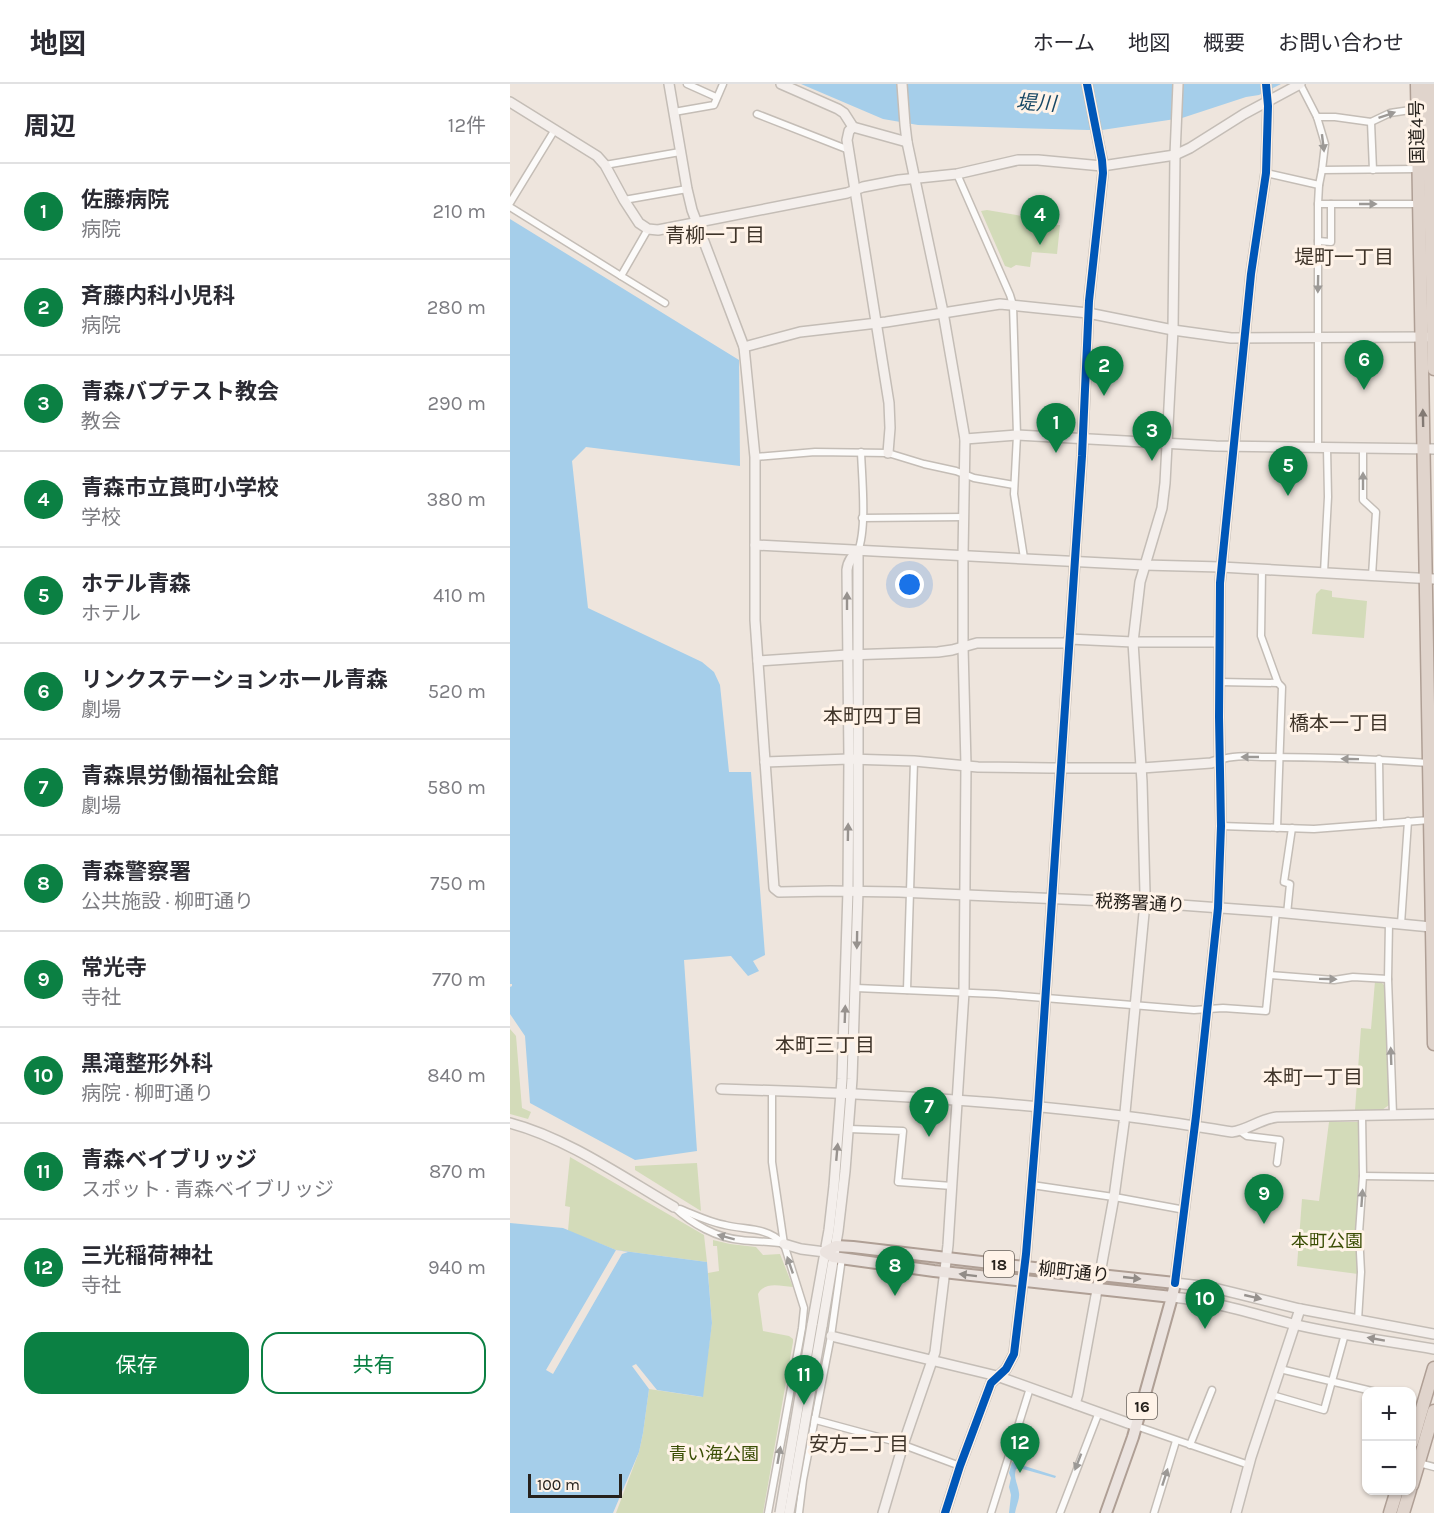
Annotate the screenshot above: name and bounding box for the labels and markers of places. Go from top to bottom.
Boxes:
pin: 4 [1020,196,1060,245]
pin: 6 [1344,340,1384,390]
pin: 2 [1084,346,1124,396]
pin: 1 [1036,404,1076,453]
pin: 3 [1132,412,1172,461]
pin: 5 [1268,446,1308,496]
pin: 7 [910,1088,948,1137]
pin: 9 [1244,1174,1284,1224]
pin: 8 [876,1246,914,1296]
pin: 10 [1186,1280,1224,1329]
pin: 11 [784,1356,824,1405]
pin: 12 [1000,1424,1040,1473]

